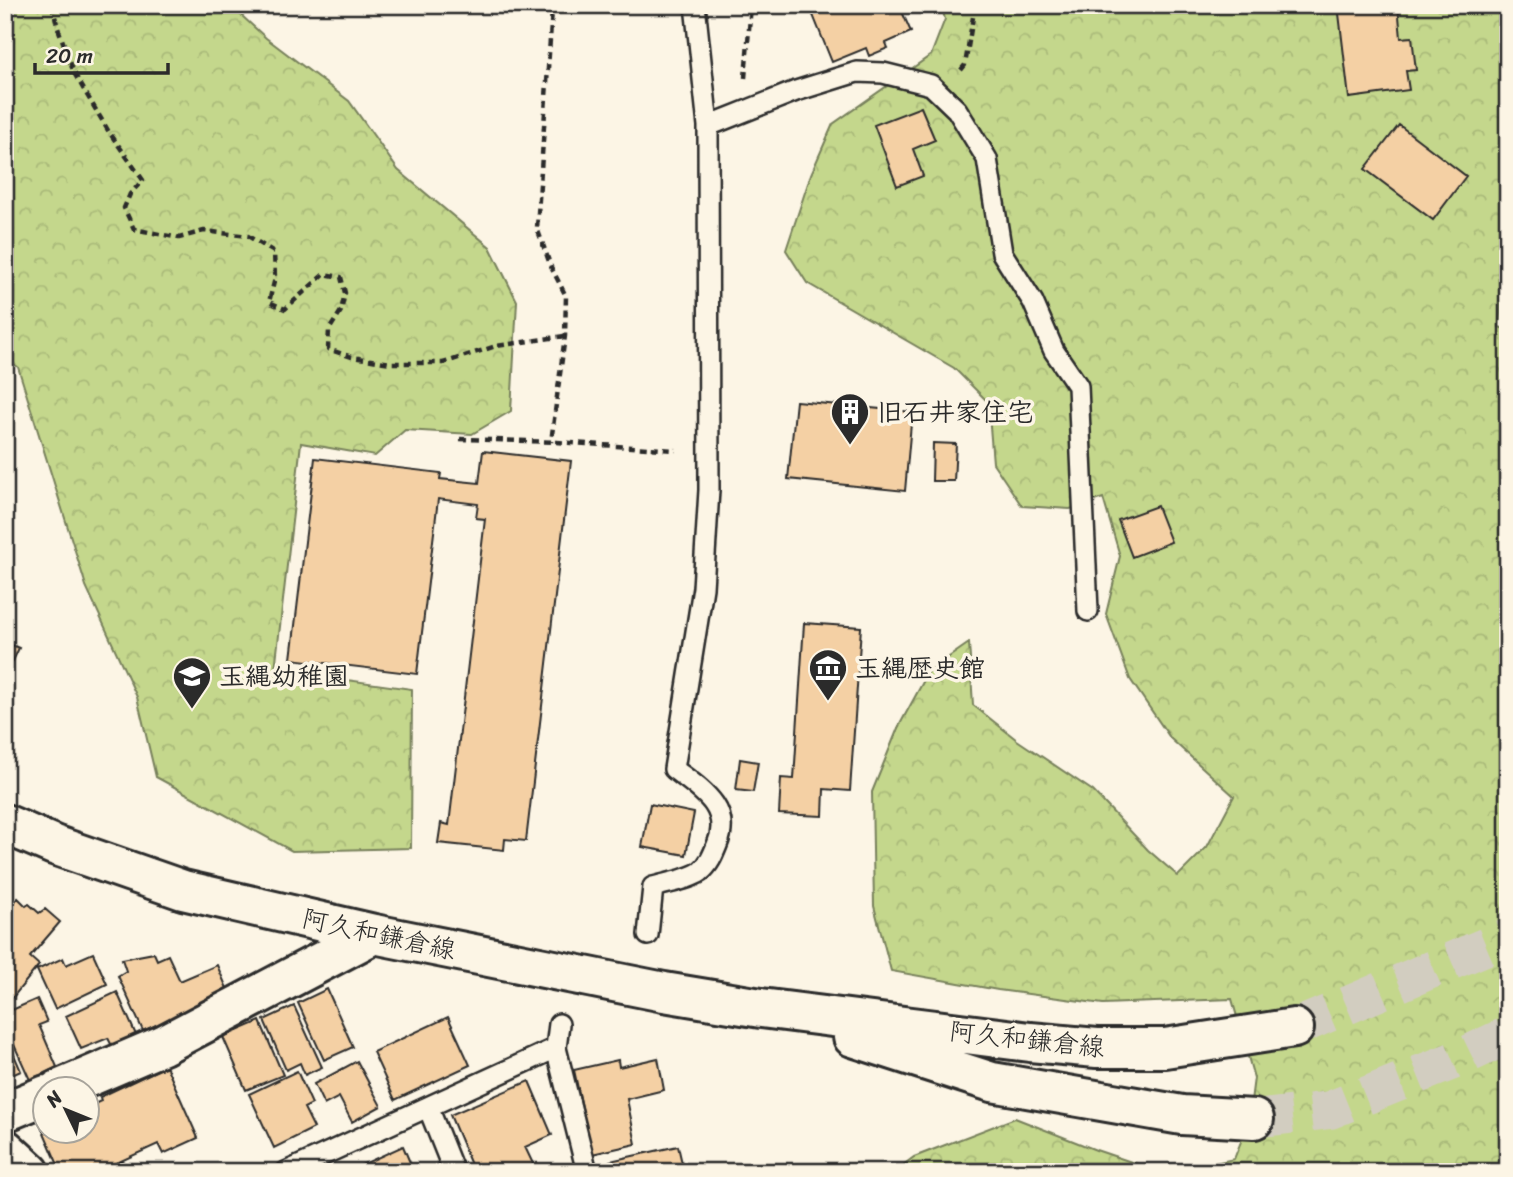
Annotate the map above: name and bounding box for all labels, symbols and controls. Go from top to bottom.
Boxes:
scale bar [35,32,168,76]
text: 20 m [46,37,93,75]
place label: 旧石井家住宅 [877,389,1033,435]
building icon: 旧石井家住宅 [829,391,871,446]
place label: 玉縄歴史館 [855,645,985,691]
museum icon: 玉縄歴史館 [807,647,849,702]
place label: 玉縄幼稚園 [219,653,349,699]
school or university icon: 玉縄幼稚園 [171,655,213,710]
street label: 阿久和鎌倉線 [298,895,460,973]
street label: 阿久和鎌倉線 [947,1008,1107,1070]
north arrow [32,1076,102,1146]
text: N [37,1082,71,1116]

